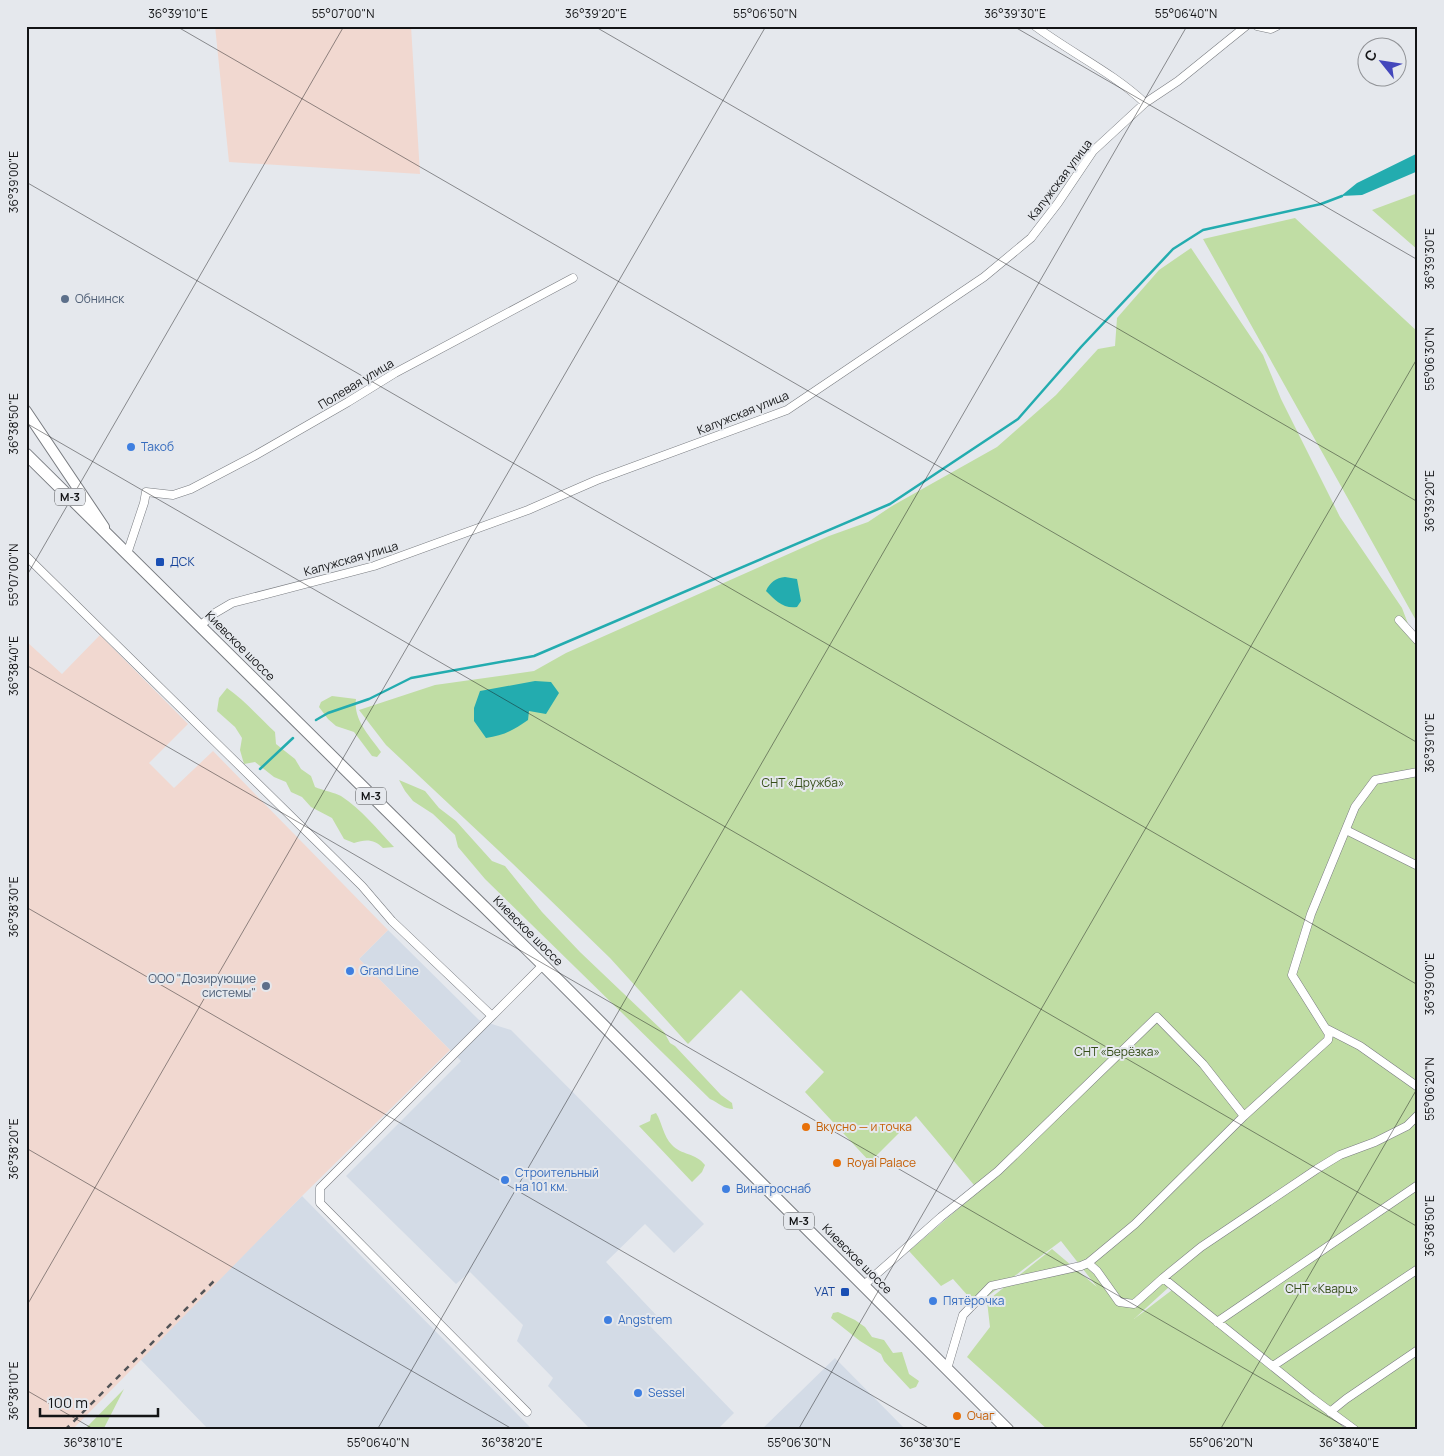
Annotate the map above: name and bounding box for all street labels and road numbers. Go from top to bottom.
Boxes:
street label: Калужская улица [1024,136,1096,224]
street label: Полевая улица [315,354,397,413]
street label: Калужская улица [694,386,791,439]
road number: М-3 [55,488,85,506]
street label: Калужская улица [302,537,400,580]
street label: Киевское шоссе [202,607,279,684]
road number: М-3 [356,788,386,804]
street label: Киевское шоссе [490,892,567,969]
road number: М-3 [784,1212,814,1230]
street label: Киевское шоссе [819,1220,896,1297]

